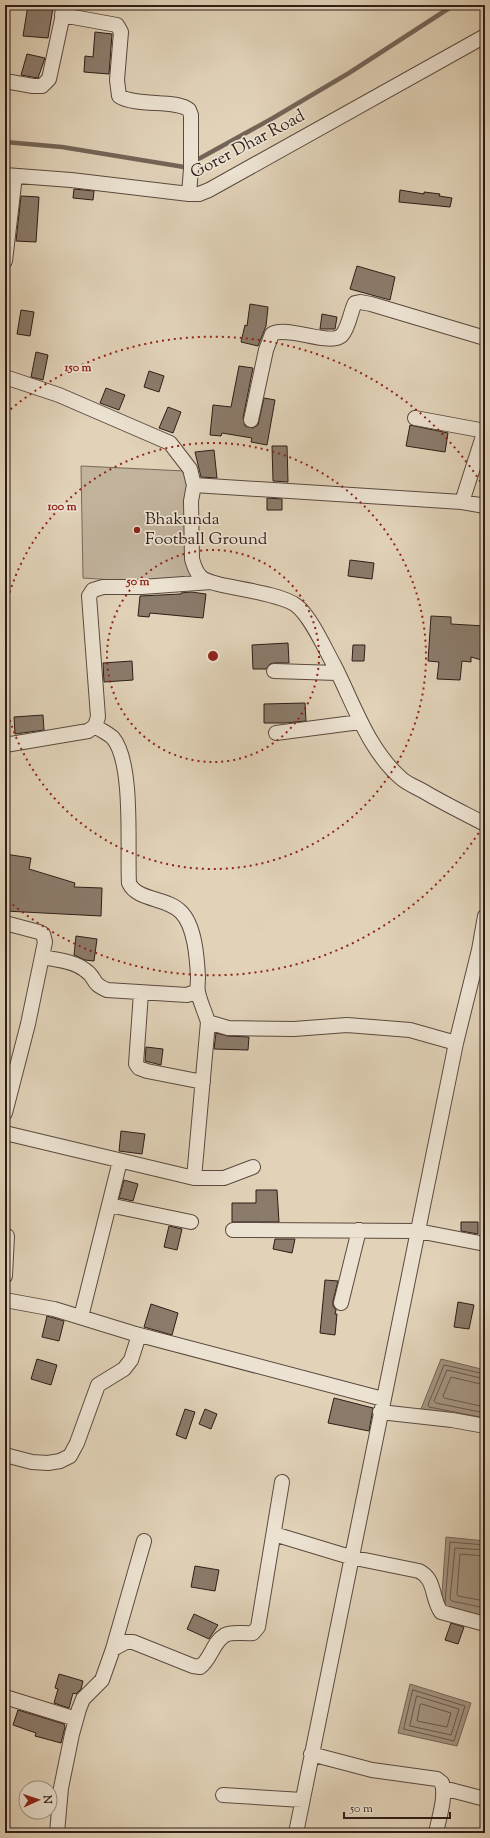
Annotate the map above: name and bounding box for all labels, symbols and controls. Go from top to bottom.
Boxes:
street label: Gorer Dhar Road [186,104,310,185]
text: 150 m [63,359,92,377]
text: 100 m [46,498,77,516]
place label: Bhakunda Football Ground [145,508,268,552]
marker: Bhakunda Football Ground [132,525,142,535]
text: 50 m [126,573,150,591]
centre of rings [206,649,220,663]
north arrow [18,1780,58,1820]
text: N [39,1794,55,1805]
scale bar [344,1794,450,1820]
text: 50 m [349,1800,373,1818]

